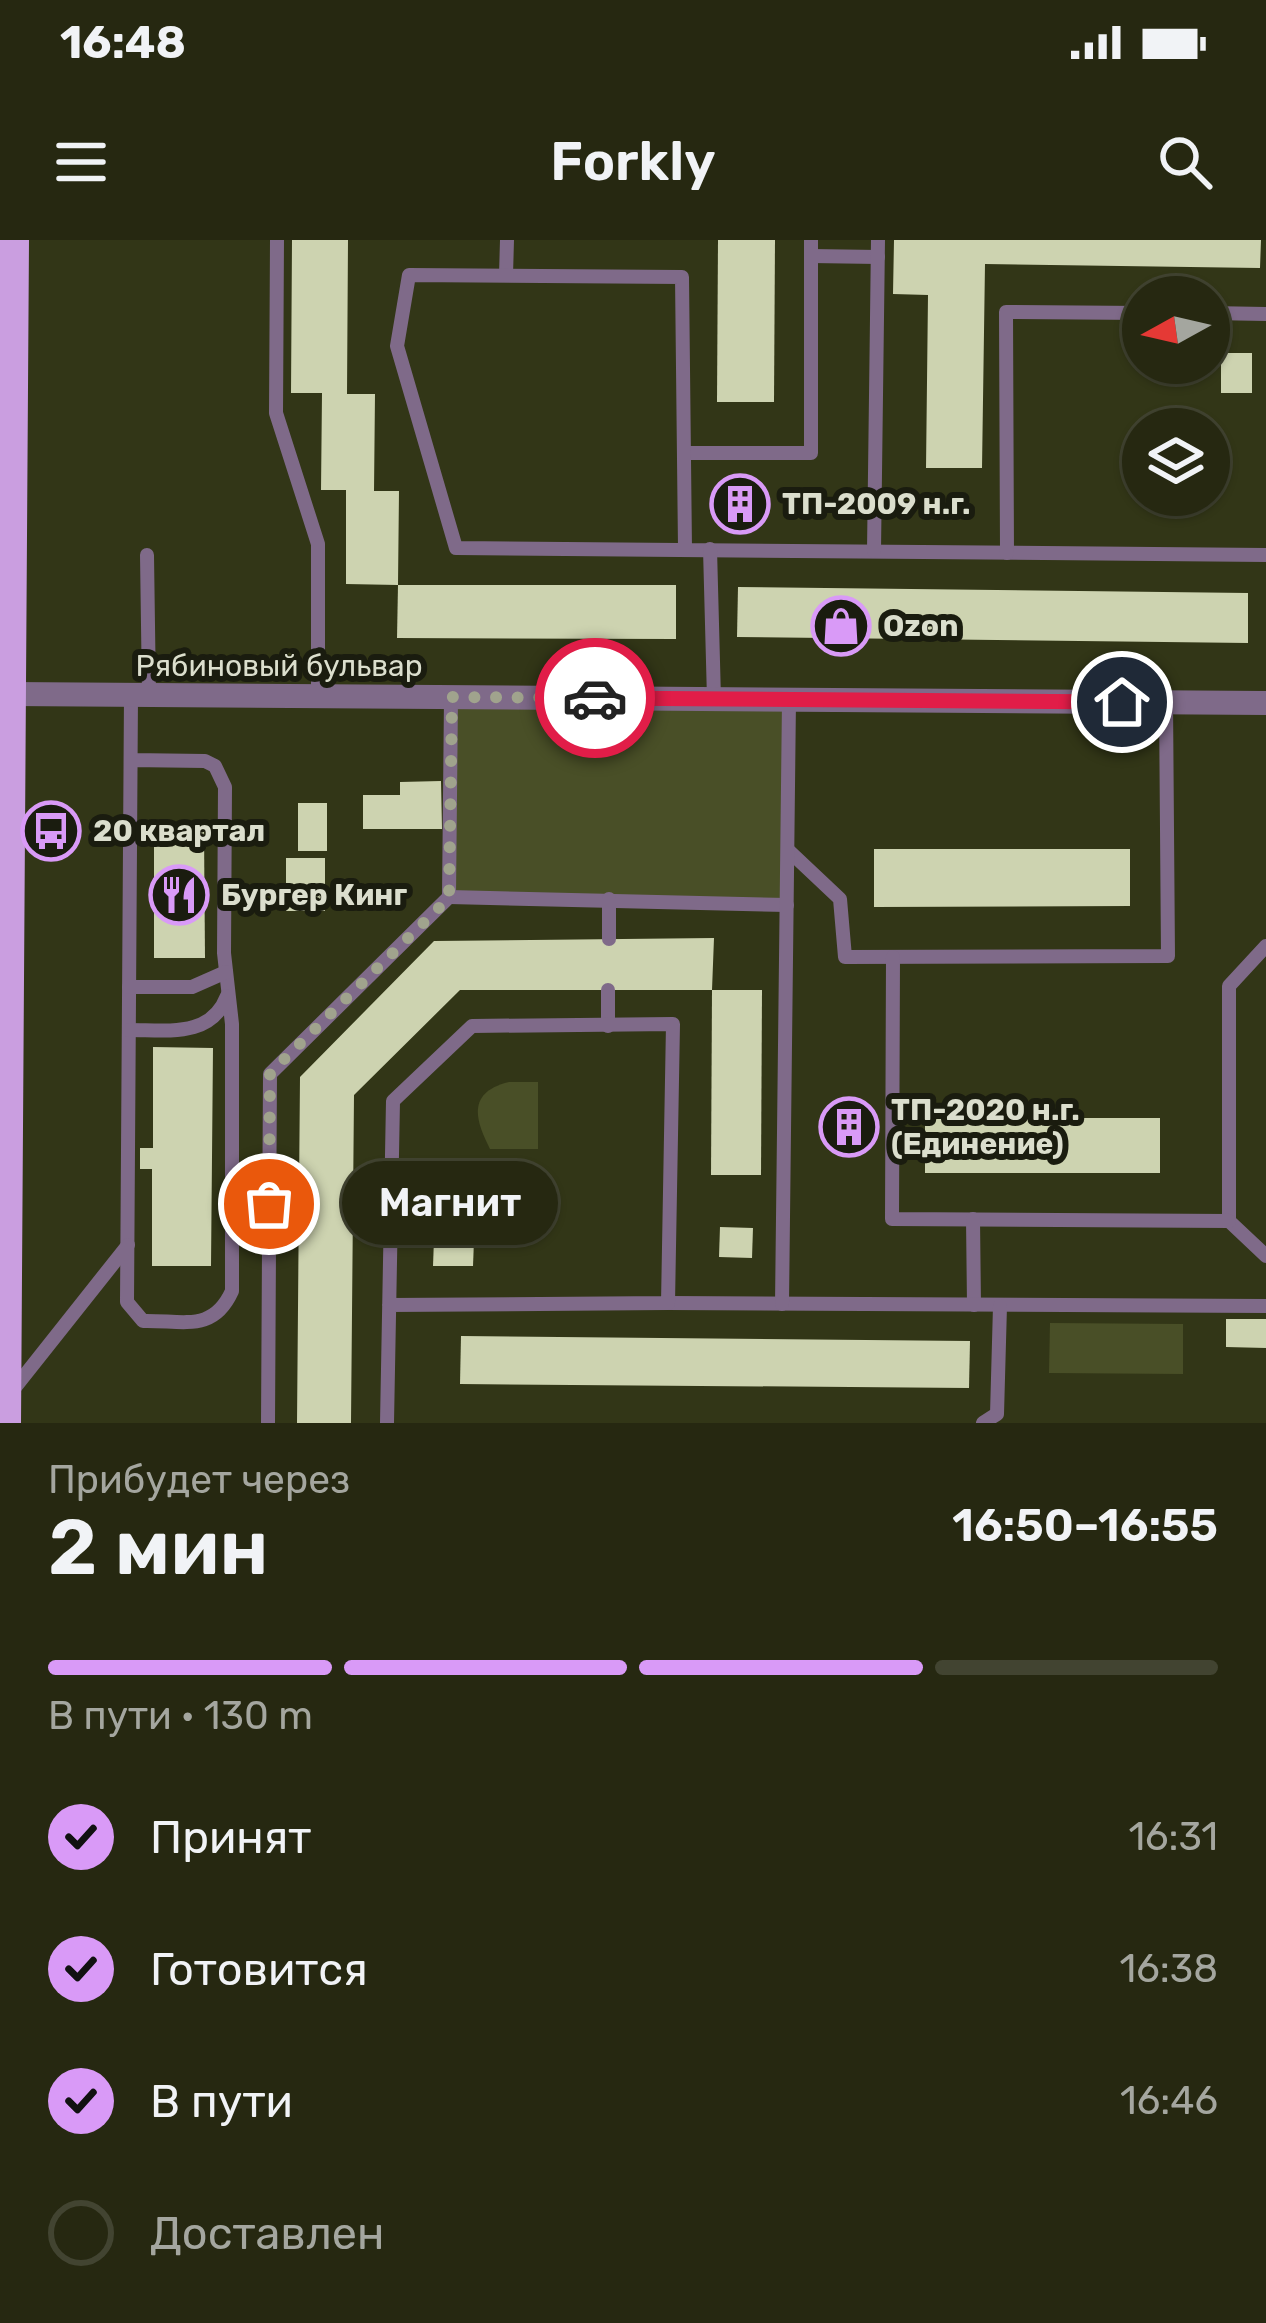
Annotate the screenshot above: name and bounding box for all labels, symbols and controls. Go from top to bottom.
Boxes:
text: 16:48 [60,16,186,69]
icon: menu [48,129,114,195]
icon: search [1152,129,1218,195]
text: Forkly [550,130,716,194]
north arrow [1122,276,1230,384]
map controls [1122,276,1230,516]
button: layers [1122,408,1230,516]
building icon: ТП-2009 н.г. [709,473,771,535]
place label: ТП-2009 н.г. [782,486,970,522]
shop icon: Ozon [810,595,872,657]
place label: Ozon [883,608,958,644]
courier [535,638,655,758]
street label: Рябиновый бульвар [135,648,423,684]
pin [1071,651,1173,753]
icon: car [562,665,628,731]
icon: home [1089,669,1155,735]
bus stop icon: 20 квартал [20,800,82,862]
place label: 20 квартал [93,813,265,849]
restaurant icon: Бургер Кинг [148,864,210,926]
place label: Бургер Кинг [221,877,407,913]
place label: ТП-2020 н.г. (Единение) [891,1092,1080,1162]
building icon: ТП-2020 н.г. (Единение) [818,1096,880,1158]
pin [218,1153,320,1255]
callout: Магнит [341,1162,557,1246]
icon: bag [236,1171,302,1237]
text: Магнит [379,1180,521,1226]
text: Прибудет через [48,1457,350,1503]
text: 16:50–16:55 [952,1499,1218,1552]
text: 2 мин [48,1501,269,1594]
text: В пути · 130 m [48,1693,313,1739]
icon: check [48,1804,114,1870]
text: Принят [150,1811,311,1864]
text: 16:31 [1128,1814,1218,1860]
icon: check [48,1936,114,2002]
text: Готовится [150,1943,368,1996]
text: 16:38 [1120,1946,1218,1992]
icon: check [48,2068,114,2134]
text: В пути [150,2075,293,2128]
text: 16:46 [1120,2078,1218,2124]
text: Доставлен [150,2207,384,2260]

